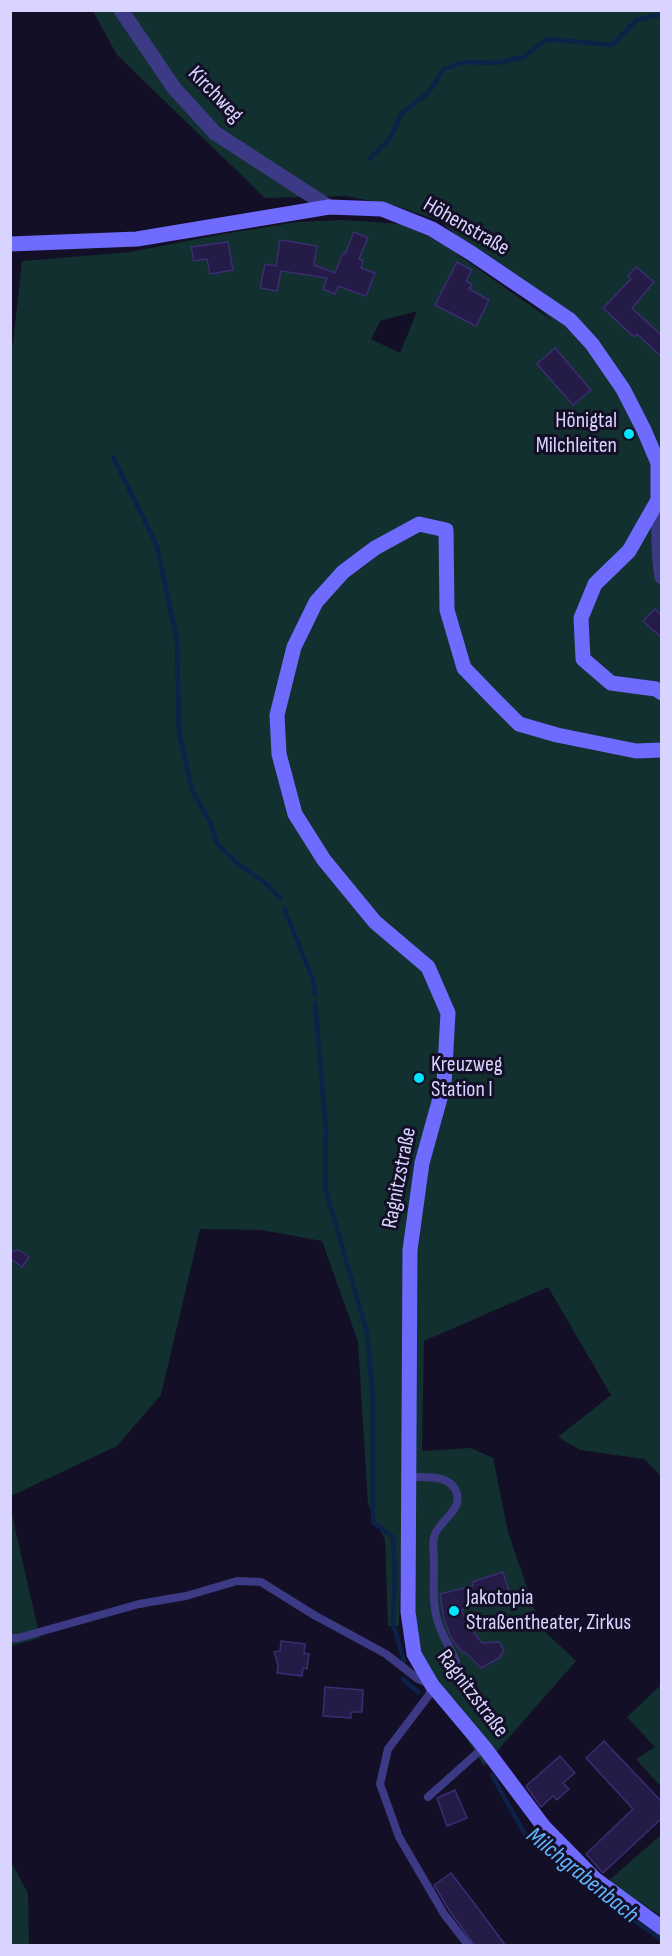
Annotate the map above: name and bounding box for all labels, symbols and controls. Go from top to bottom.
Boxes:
street label: Kirchweg [182,61,248,129]
street label: Höhenstraße [418,192,514,262]
place label: Hönigtal Milchleiten [536,408,617,460]
marker: Hönigtal Milchleiten [622,427,636,441]
place label: Kreuzweg Station I [431,1052,503,1104]
marker: Kreuzweg Station I [412,1071,426,1085]
street label: Ragnitzstraße [377,1125,423,1231]
place label: Jakotopia Straßentheater, Zirkus [466,1585,631,1636]
marker: Jakotopia Straßentheater, Zirkus [447,1604,461,1618]
street label: Ragnitzstraße [431,1645,513,1743]
water label: Milchgrabenbach [520,1822,644,1930]

